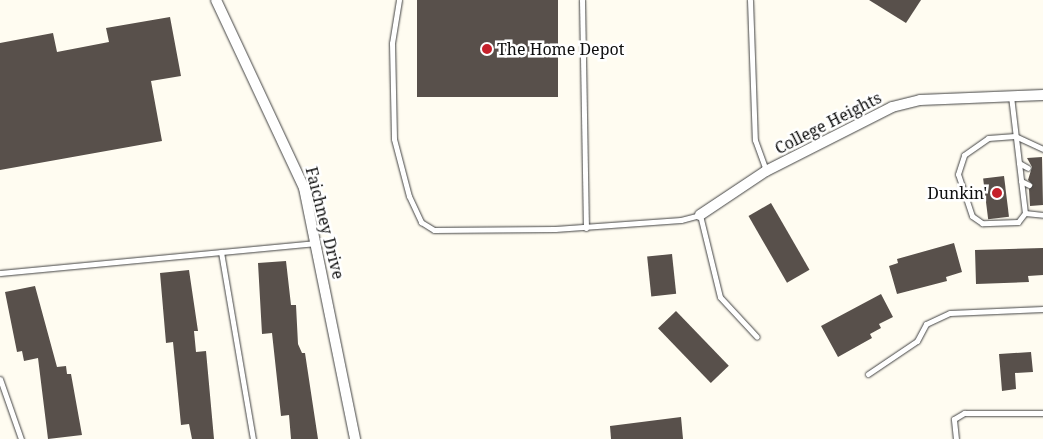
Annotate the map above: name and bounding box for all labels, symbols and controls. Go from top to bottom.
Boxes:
place label: The Home Depot [497,39,624,59]
marker: The Home Depot [481,43,493,55]
street label: College Heights [772,88,884,158]
street label: Faichney Drive [302,165,348,281]
place label: Dunkin' [927,183,987,203]
marker: Dunkin' [991,187,1003,199]

